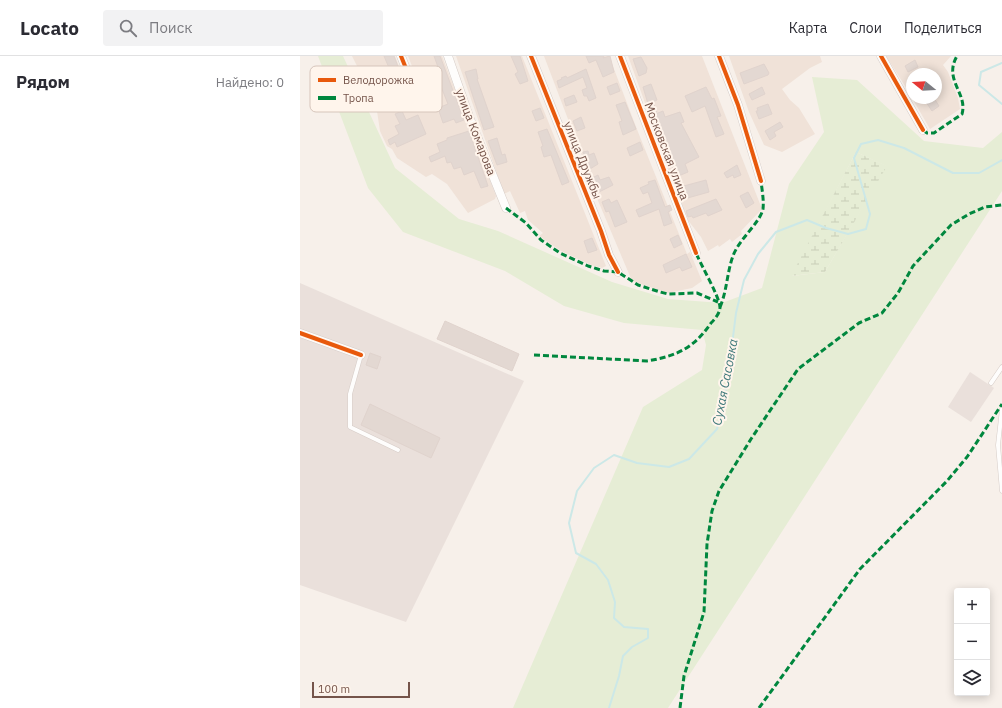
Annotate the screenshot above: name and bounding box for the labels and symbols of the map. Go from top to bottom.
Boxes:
legend [310,66,442,112]
north arrow [906,68,942,104]
text: Велодорожка [343,73,414,87]
street label: улица Комарова [453,86,500,178]
text: Тропа [343,91,374,105]
street label: Московская улица [641,100,693,203]
street label: улица Дружбы [561,119,605,201]
water label: Сухая Сасовка [708,337,742,427]
scale bar [312,680,410,699]

